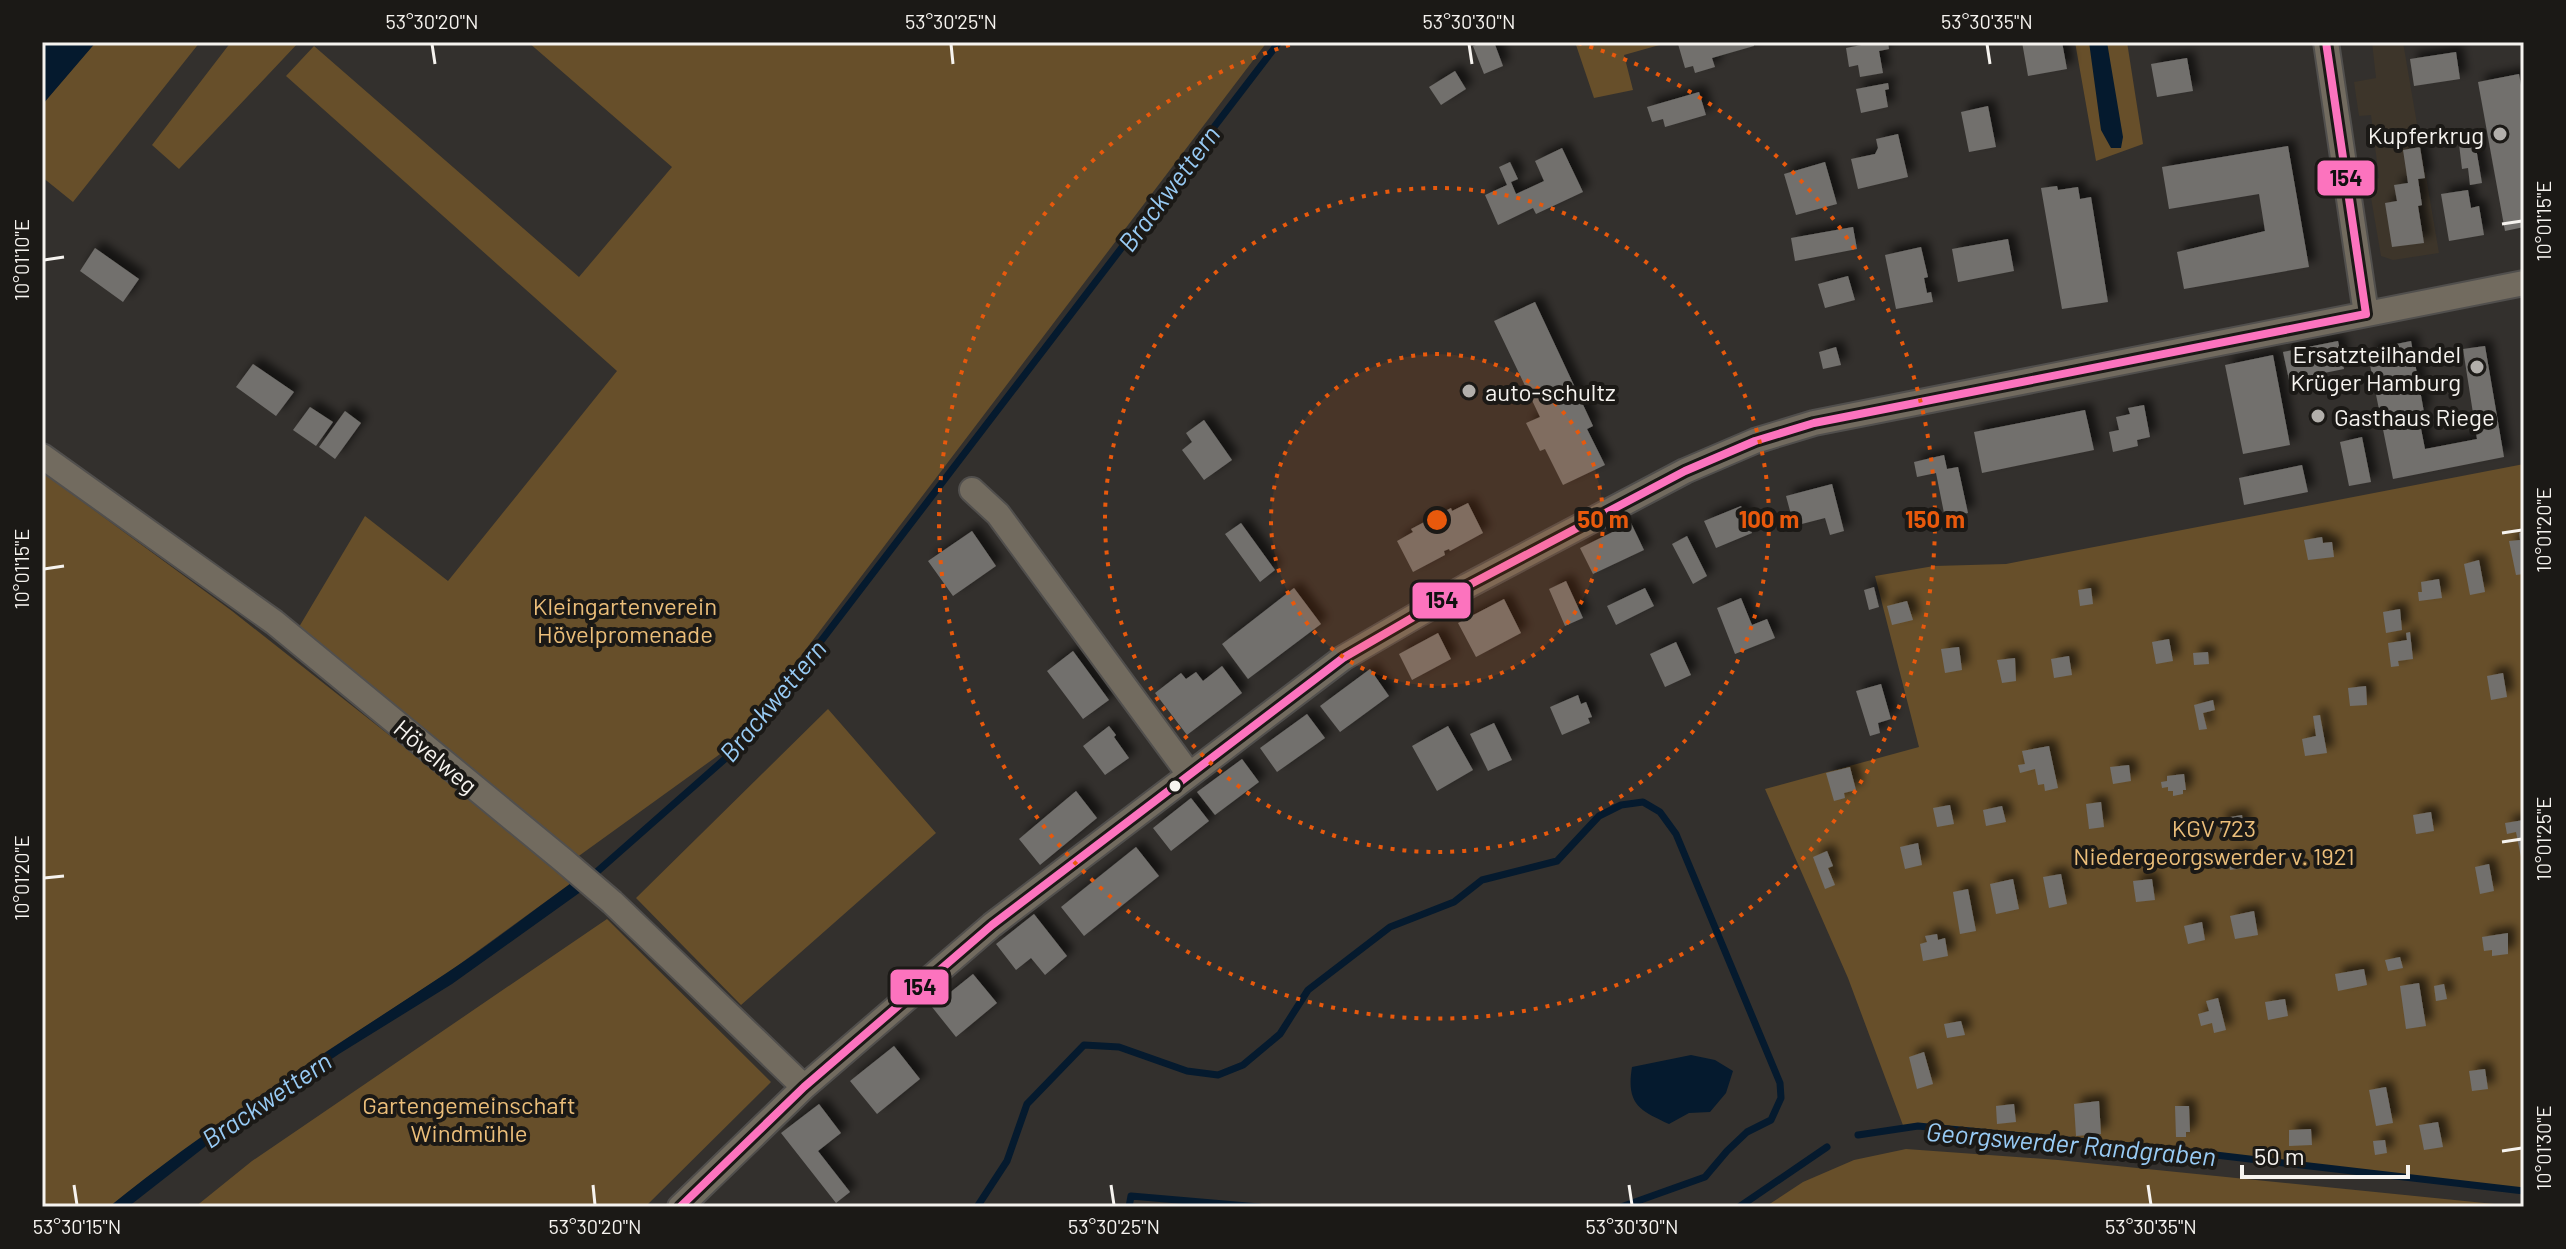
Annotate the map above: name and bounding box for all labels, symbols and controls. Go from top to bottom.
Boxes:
text: 53°30'20"N [385,9,479,33]
text: 53°30'25"N [905,9,997,33]
text: 53°30'30"N [1423,9,1515,33]
text: 53°30'35"N [1941,9,2033,33]
water label: Brackwettern [1111,119,1225,257]
place label: Kupferkrug [2368,120,2484,149]
marker: Kupferkrug [2491,125,2509,143]
line badge: 154 [2316,159,2376,197]
text: 154 [2330,164,2362,190]
text: 10°01'15"E [2531,181,2555,261]
text: 10°01'10"E [9,219,33,301]
place label: Ersatzteilhandel Krüger Hamburg [2290,339,2461,396]
marker: Ersatzteilhandel Krüger Hamburg [2468,358,2486,376]
place label: auto-schultz [1485,377,1616,406]
marker: auto-schultz [1460,382,1478,400]
place label: Gasthaus Riege [2334,402,2495,431]
marker: Gasthaus Riege [2309,407,2327,425]
text: 10°01'20"E [2531,487,2555,573]
text: 50 m [1577,504,1629,533]
text: 100 m [1739,504,1799,533]
text: 150 m [1905,504,1965,533]
centre of rings [1423,506,1451,534]
text: 10°01'15"E [9,529,33,609]
line badge: 154 [1411,581,1472,620]
text: 154 [1426,586,1458,612]
park label: Kleingartenverein Hövelpromenade [533,591,717,648]
water label: Brackwettern [712,633,832,767]
street label: Hövelweg [388,713,484,799]
unlabelled marker [1167,778,1183,794]
text: 10°01'25"E [2531,797,2555,881]
park label: KGV 723 Niedergeorgswerder v. 1921 [2073,813,2355,870]
text: 10°01'20"E [9,835,33,921]
line badge: 154 [889,968,950,1006]
text: 154 [904,973,936,999]
water label: Brackwettern [195,1044,337,1154]
park label: Gartengemeinschaft Windmühle [362,1090,576,1147]
text: 10°01'30"E [2531,1105,2555,1191]
water label: Georgswerder Randgraben [1925,1115,2217,1171]
scale bar [2242,1129,2408,1179]
text: 50 m [2254,1141,2305,1170]
text: 53°30'15"N [33,1214,121,1238]
text: 53°30'20"N [548,1214,642,1238]
text: 53°30'25"N [1068,1214,1160,1238]
text: 53°30'30"N [1586,1214,1678,1238]
text: 53°30'35"N [2105,1214,2197,1238]

